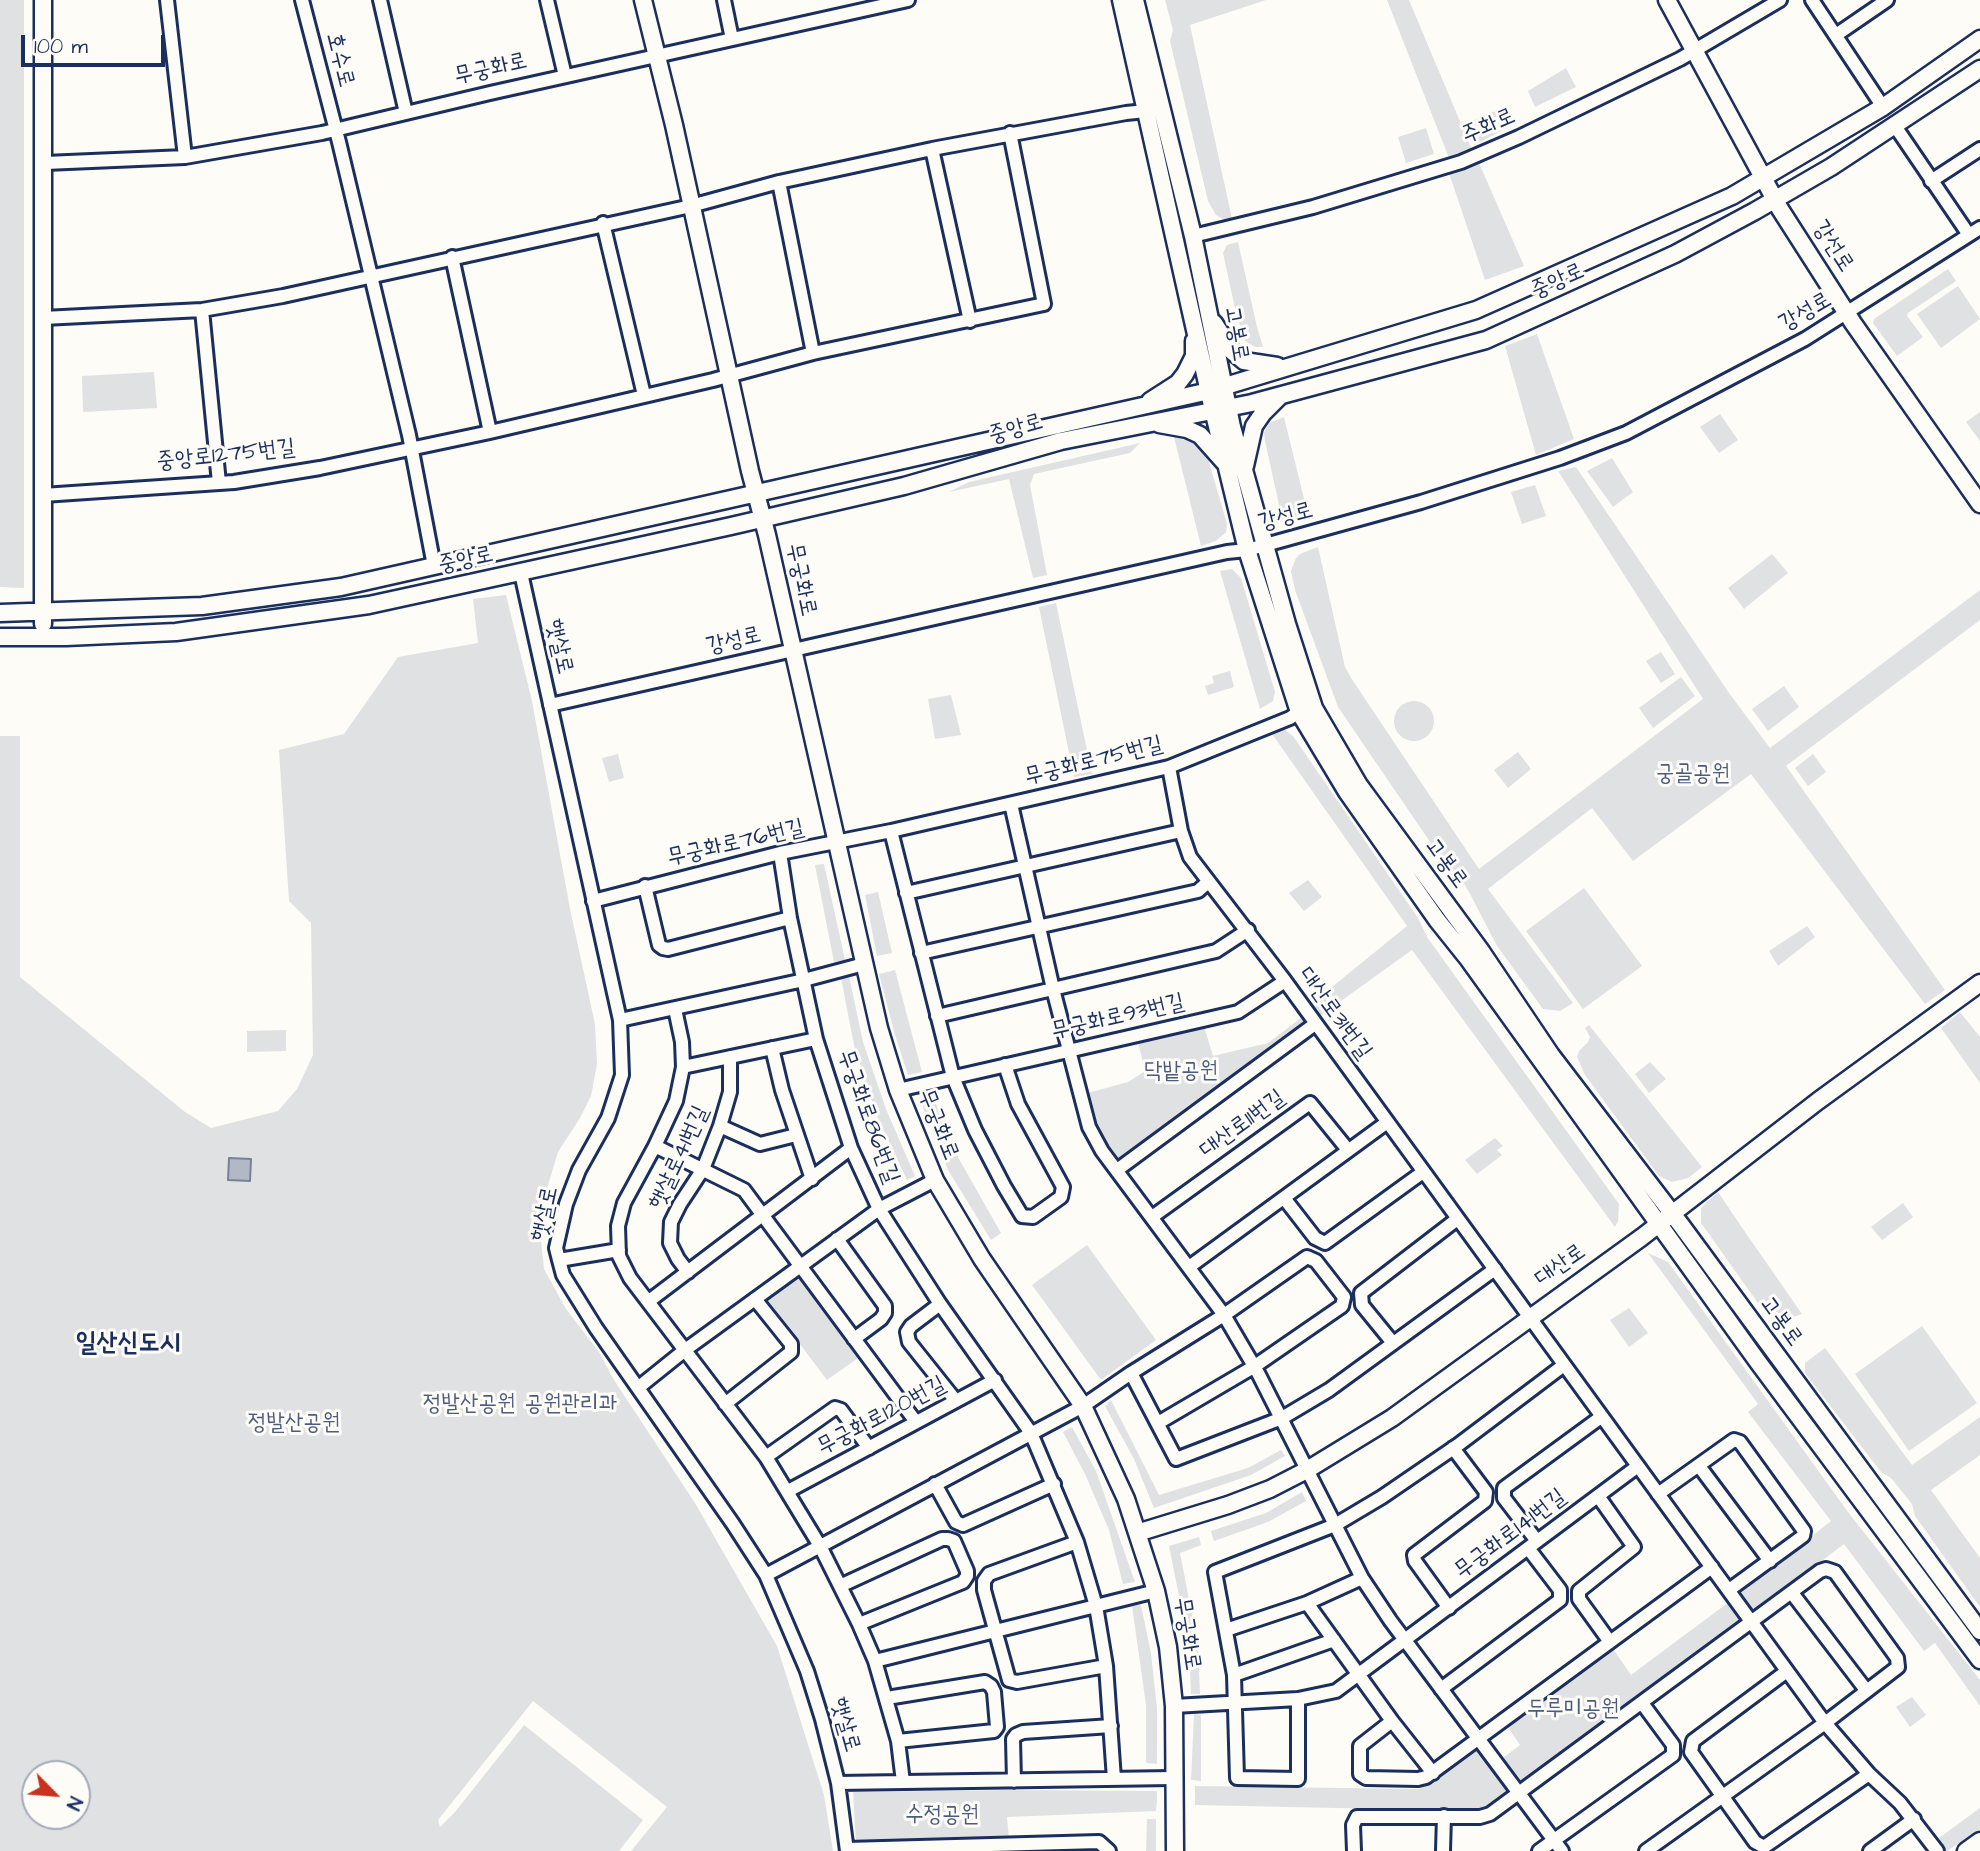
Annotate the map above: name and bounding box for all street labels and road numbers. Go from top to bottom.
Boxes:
street label: 호수로 [319,30,359,90]
street label: 무궁화로 [452,48,530,92]
street label: 주화로 [1458,103,1520,151]
street label: 강선로 [1805,216,1859,278]
street label: 중앙로 [1527,258,1589,306]
street label: 강성로 [1775,287,1837,339]
street label: 고봉로 [1217,304,1253,364]
street label: 중앙로 [986,409,1046,451]
street label: 중앙로1275번길 [155,435,297,477]
street label: 강성로 [1256,497,1316,539]
street label: 무궁화로 [779,541,821,619]
street label: 중앙로 [436,542,496,580]
street label: 햇살로 [538,617,578,677]
street label: 강성로 [704,622,764,662]
street label: 무궁화로75번길 [1022,731,1166,793]
street label: 무궁화로76번길 [665,815,807,873]
street label: 고봉로 [1418,833,1472,895]
street label: 대산로31번길 [1291,963,1377,1065]
street label: 무궁화로93번길 [1049,989,1187,1047]
street label: 무궁화로86번길 [830,1046,904,1188]
street label: 대산로11번길 [1195,1085,1291,1165]
street label: 무궁화로 [910,1086,964,1164]
street label: 햇살로41번길 [644,1102,716,1214]
street label: 햇살로 [527,1184,565,1244]
street label: 대산로 [1530,1239,1592,1293]
street label: 고봉로 [1753,1291,1807,1353]
street label: 무궁화로120번길 [813,1372,951,1462]
street label: 무궁화로141번길 [1450,1484,1572,1586]
street label: 무궁화로 [1167,1595,1205,1673]
street label: 햇살로 [823,1695,865,1755]

